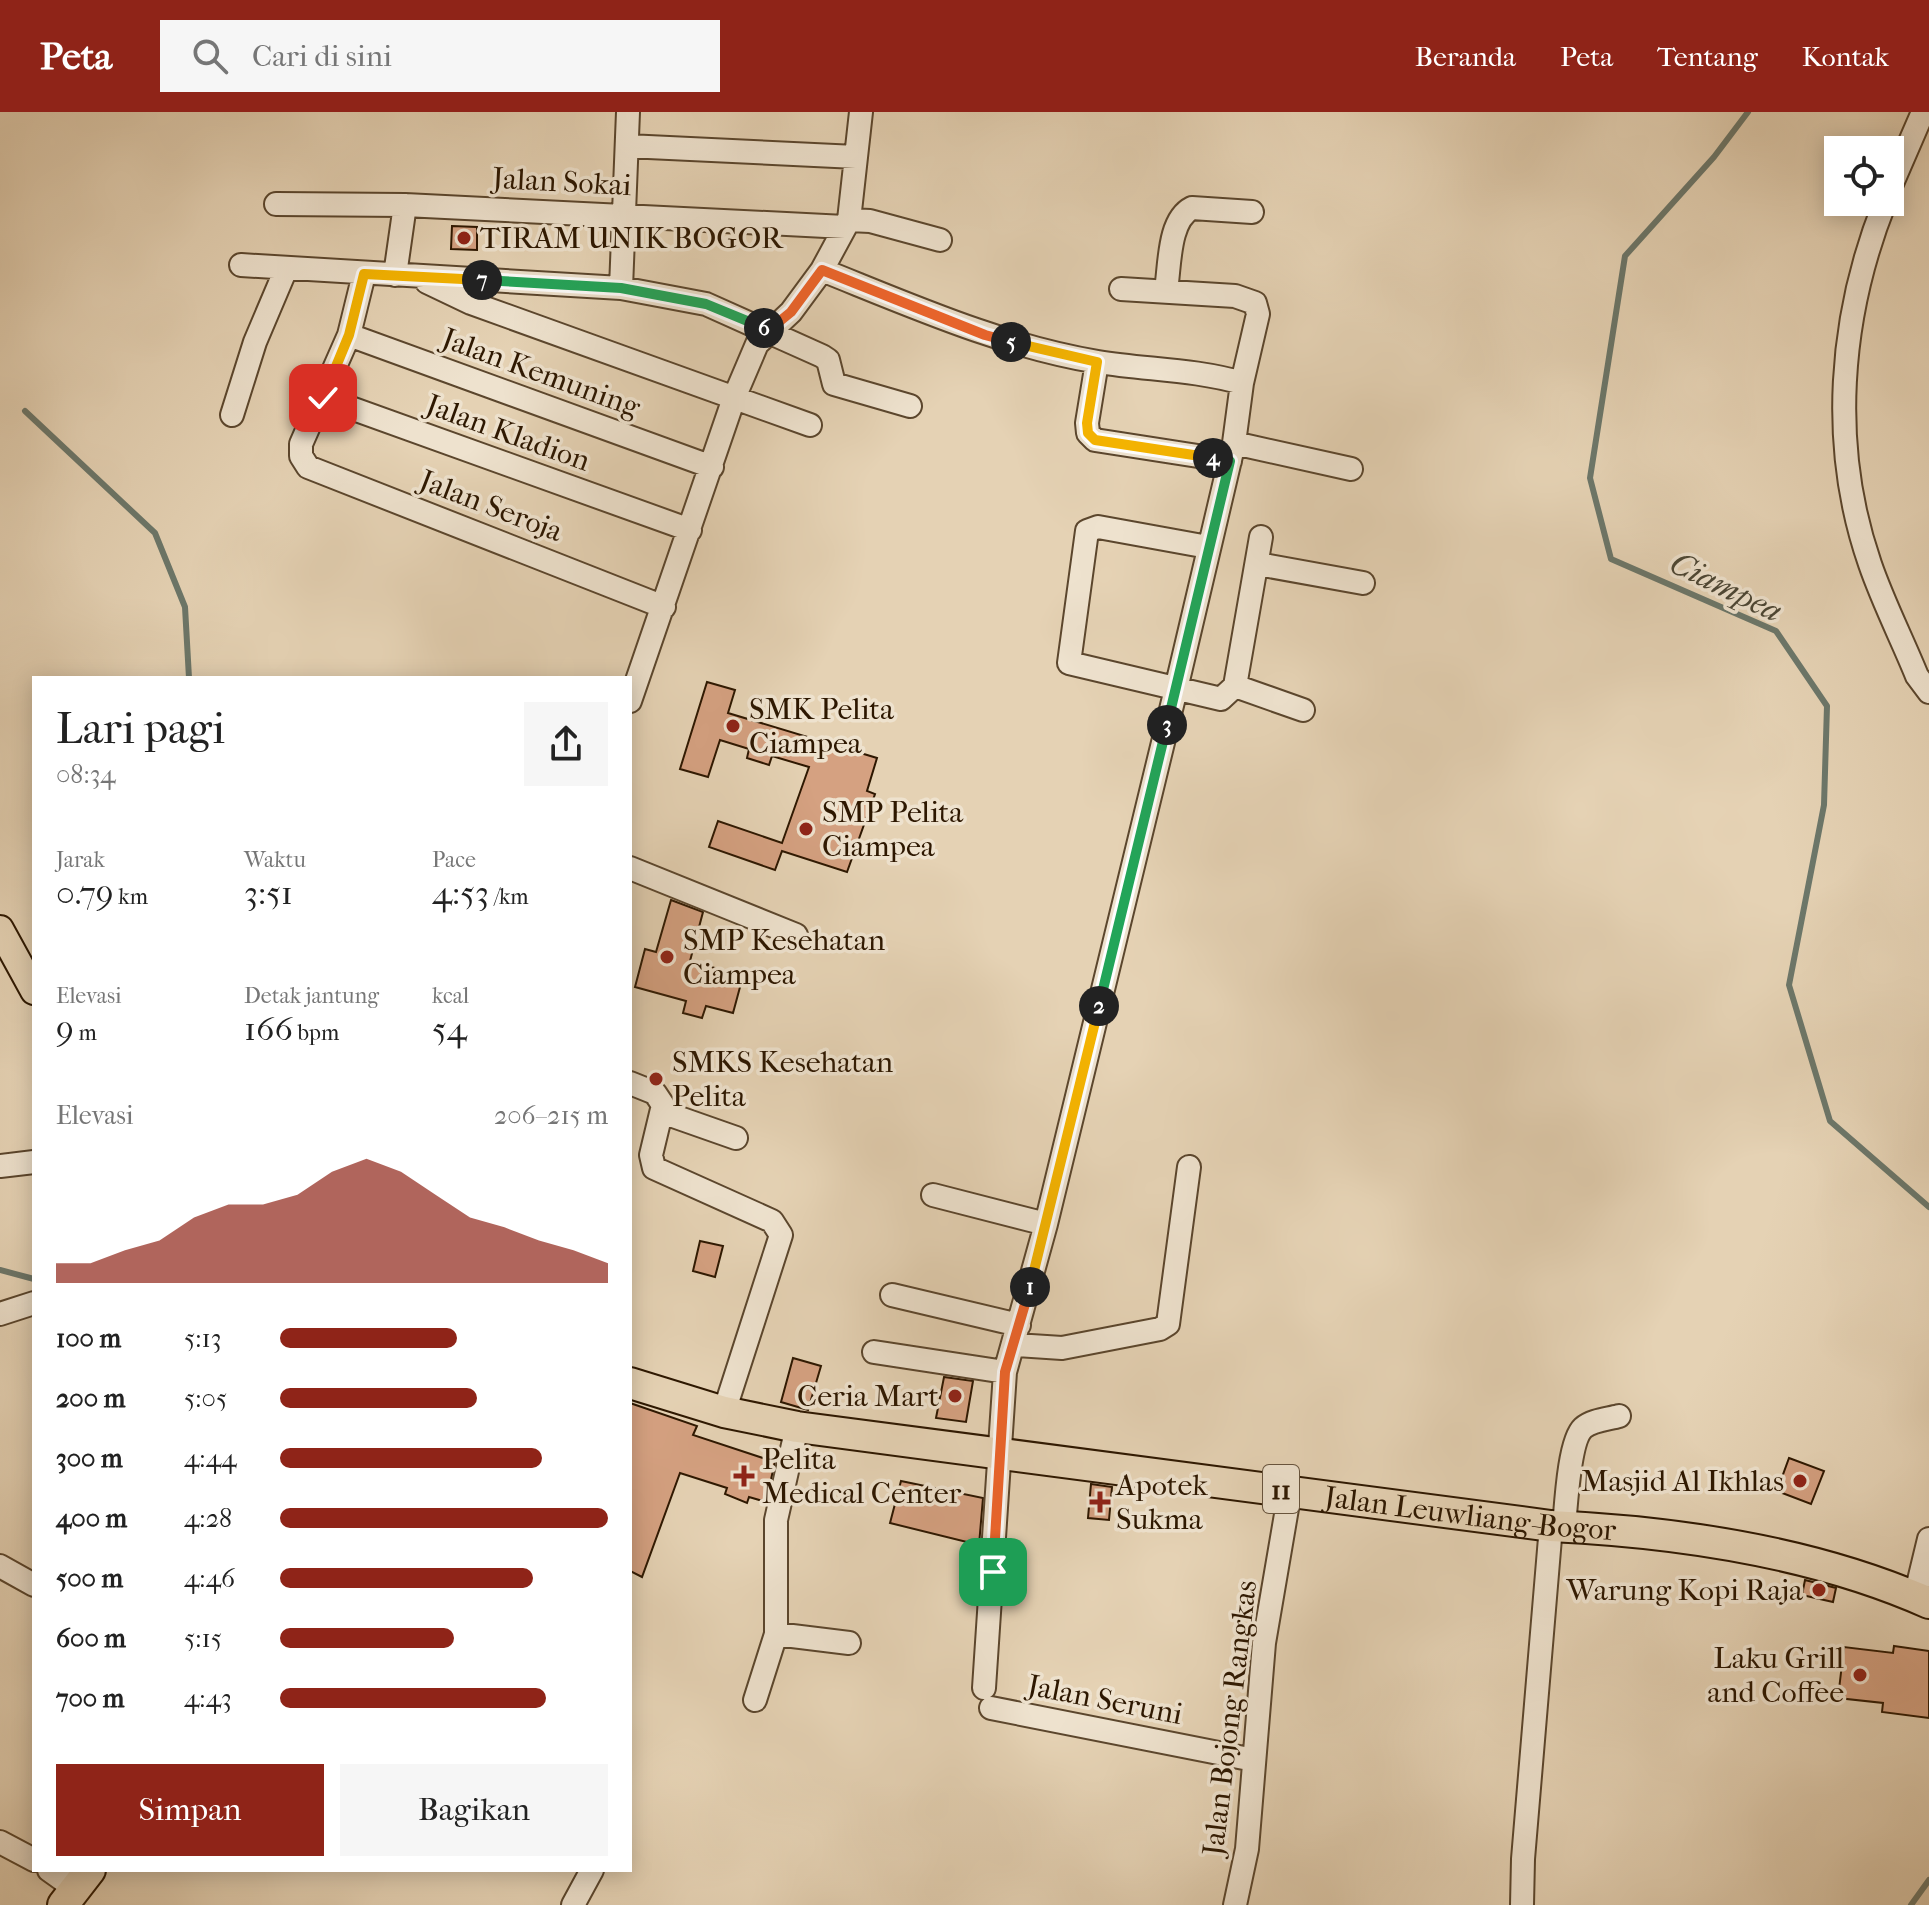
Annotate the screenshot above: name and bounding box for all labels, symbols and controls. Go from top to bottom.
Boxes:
search box [160,20,720,92]
text: Peta [40,34,112,79]
icon: search [188,34,232,78]
text: Cari di sini [252,39,392,74]
text: Beranda [1415,40,1516,73]
text: Peta [1560,40,1613,73]
text: Tentang [1657,40,1758,73]
text: Kontak [1802,40,1889,73]
map controls [1824,136,1904,216]
button: locate [1824,136,1904,216]
street label: Jalan Sokai [490,161,633,203]
place label: TIRAM UNIK BOGOR [480,221,784,256]
marker: TIRAM UNIK BOGOR [455,229,473,247]
pin: 7 [462,260,502,300]
text: 7 [477,267,487,293]
pin: 6 [744,308,784,348]
text: 6 [758,315,770,341]
street label: Jalan Kemuning [435,320,646,425]
pin: 5 [991,322,1031,362]
text: 5 [1006,329,1016,355]
pin [289,364,357,432]
icon: check [301,376,345,420]
street label: Jalan Kladion [419,386,595,479]
pin: 4 [1193,438,1233,478]
text: 4 [1207,445,1220,471]
street label: Jalan Seroja [413,462,568,550]
water label: Ciampea [1664,544,1788,630]
place label: SMK Pelita Ciampea [749,692,895,761]
button: share [524,702,608,786]
text: Lari pagi [56,703,225,754]
pin: 3 [1147,705,1187,745]
text: 3 [1162,712,1172,738]
marker: SMK Pelita Ciampea [724,717,742,735]
text: 08:34 [56,759,116,790]
place label: SMP Pelita Ciampea [822,795,964,864]
marker: SMP Pelita Ciampea [797,820,815,838]
text: Jarak [56,847,105,873]
text: Waktu [244,847,306,873]
text: Pace [432,847,476,873]
text: 0.79 [56,873,114,913]
text: 3:51 [244,873,293,913]
text: 4:53 [432,873,489,913]
text: km [114,884,148,910]
text: /km [489,884,529,910]
place label: SMP Kesehatan Ciampea [683,923,886,992]
marker: SMP Kesehatan Ciampea [658,948,676,966]
text: Elevasi [56,983,122,1009]
text: Detak jantung [244,983,379,1009]
text: kcal [432,983,469,1009]
pin: 2 [1079,986,1119,1026]
text: 2 [1093,993,1105,1019]
text: 9 [56,1009,74,1049]
text: 166 [244,1009,293,1049]
text: 54 [432,1009,467,1049]
text: m [74,1020,97,1046]
text: bpm [293,1020,339,1046]
place label: SMKS Kesehatan Pelita [672,1045,894,1114]
marker: SMKS Kesehatan Pelita [647,1070,665,1088]
text: Elevasi [56,1100,134,1131]
text: 206–215 m [494,1100,608,1131]
pin: 1 [1010,1267,1050,1307]
text: 1 [1026,1274,1034,1300]
text: 100 m [56,1323,121,1354]
text: 5:13 [184,1323,221,1354]
place label: Ceria Mart [797,1379,939,1414]
text: 200 m [56,1383,125,1414]
text: 5:05 [184,1383,227,1414]
marker: Ceria Mart [946,1387,964,1405]
place label: Pelita Medical Center [762,1442,962,1511]
text: 300 m [56,1443,123,1474]
text: 4:44 [184,1443,236,1474]
place label: Masjid Al Ikhlas [1581,1464,1784,1499]
marker: Pelita Medical Center [733,1465,755,1487]
road number: 11 [1263,1465,1299,1513]
place label: Apotek Sukma [1115,1468,1208,1537]
marker: Masjid Al Ikhlas [1791,1472,1809,1490]
street label: Jalan Leuwliang-Bogor [1321,1479,1618,1548]
marker: Apotek Sukma [1091,1493,1109,1511]
text: 400 m [56,1503,127,1534]
text: 4:28 [184,1503,232,1534]
pin [959,1538,1027,1606]
icon: arrive [971,1550,1015,1594]
text: 500 m [56,1563,123,1594]
text: 4:46 [184,1563,235,1594]
place label: Warung Kopi Raja [1565,1573,1804,1608]
street label: Jalan Bojong Rangkas [1195,1578,1264,1860]
marker: Warung Kopi Raja [1810,1581,1828,1599]
text: 600 m [56,1623,126,1654]
text: 5:15 [184,1623,222,1654]
place label: Laku Grill and Coffee [1707,1641,1844,1710]
marker: Laku Grill and Coffee [1851,1666,1869,1684]
street label: Jalan Seruni [1023,1667,1186,1732]
text: 700 m [56,1683,124,1714]
text: 4:43 [184,1683,232,1714]
button: Simpan [56,1764,324,1856]
button: Bagikan [340,1764,608,1856]

